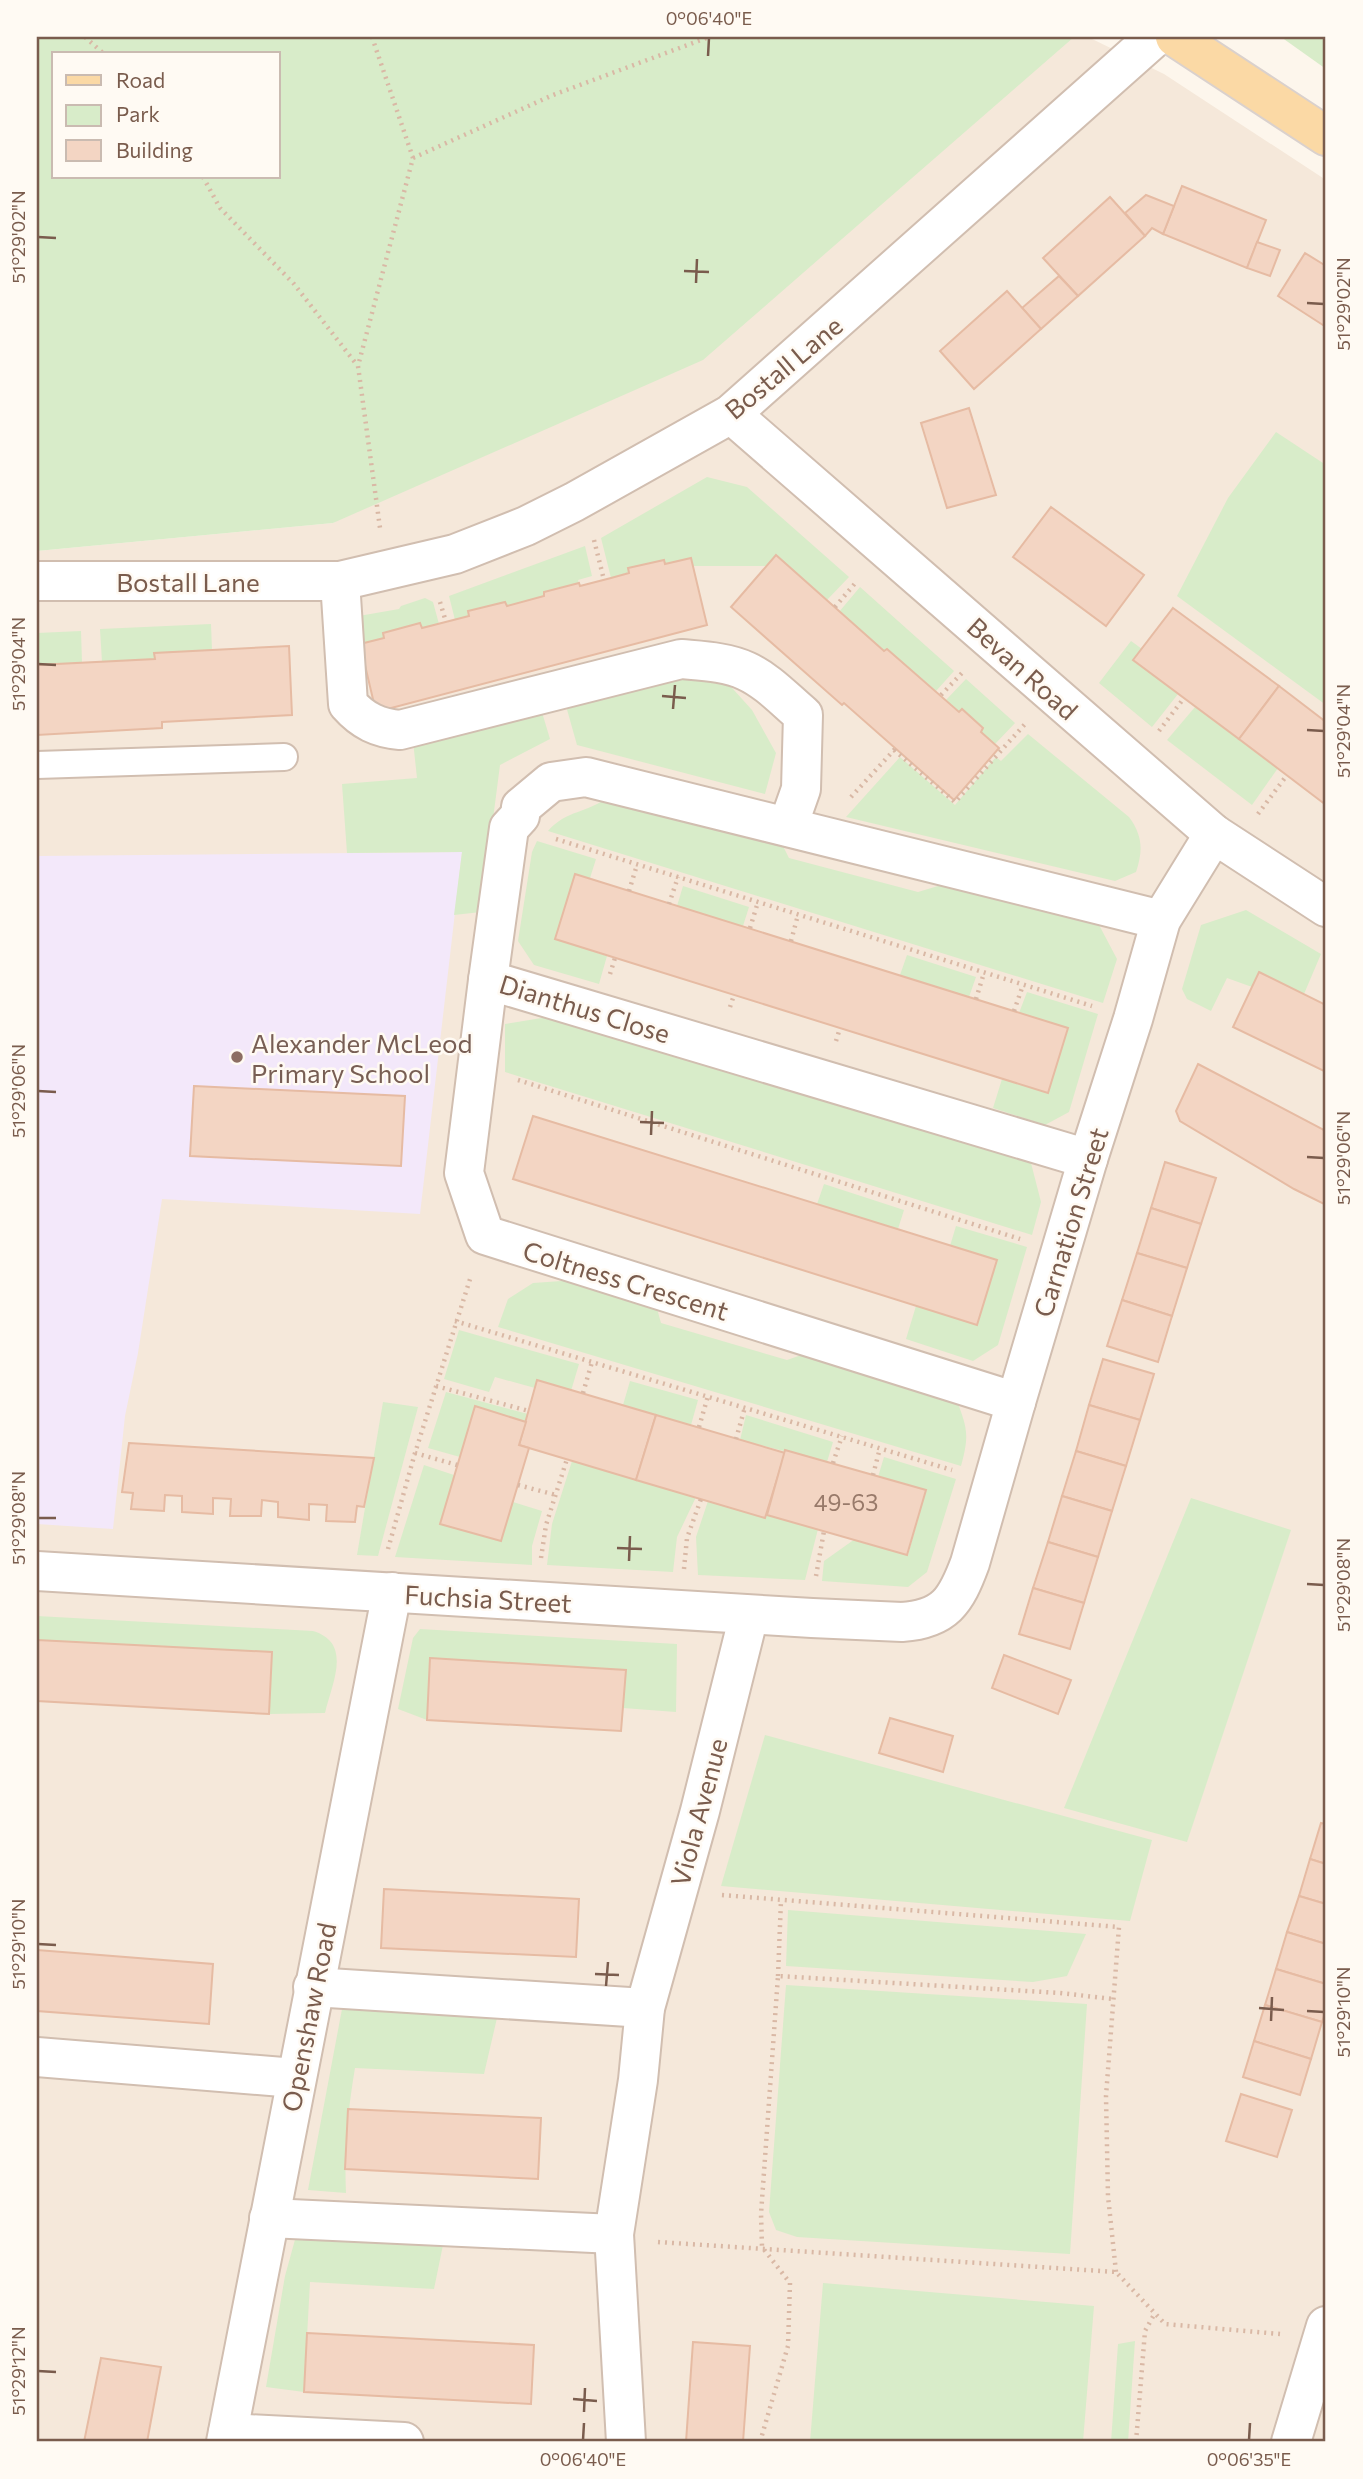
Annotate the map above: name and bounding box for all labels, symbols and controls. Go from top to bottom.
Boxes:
text: 0°06'40"E [666,7,752,29]
legend [52,52,280,178]
text: Road [116,67,165,92]
text: Park [116,101,160,126]
text: Building [116,137,193,162]
text: 51°29'02"N [7,190,29,284]
text: 51°29'02"N [1332,257,1354,351]
street label: Bostall Lane [718,309,848,425]
street label: Bostall Lane [116,566,260,597]
street label: Bevan Road [962,610,1084,726]
text: 51°29'04"N [7,617,29,711]
text: 51°29'04"N [1332,684,1354,778]
street label: Dianthus Close [496,967,674,1049]
place label: Alexander McLeod Primary School [251,1027,473,1088]
text: 51°29'06"N [7,1044,29,1138]
marker: Alexander McLeod Primary School [229,1049,245,1065]
text: 51°29'06"N [1332,1111,1354,1205]
street label: Carnation Street [1026,1123,1114,1321]
street label: Coltness Crescent [520,1234,732,1326]
text: 51°29'08"N [7,1471,29,1565]
house number: 49-63 [814,1488,878,1516]
text: 51°29'08"N [1332,1538,1354,1632]
street label: Fuchsia Street [404,1578,572,1618]
street label: Viola Avenue [663,1735,733,1889]
text: 51°29'10"N [7,1899,29,1989]
street label: Openshaw Road [274,1920,342,2114]
text: 51°29'10"N [1332,1967,1354,2057]
text: 51°29'12"N [7,2326,29,2416]
text: 0°06'40"E [540,2448,626,2470]
text: 0°06'35"E [1207,2448,1291,2470]

